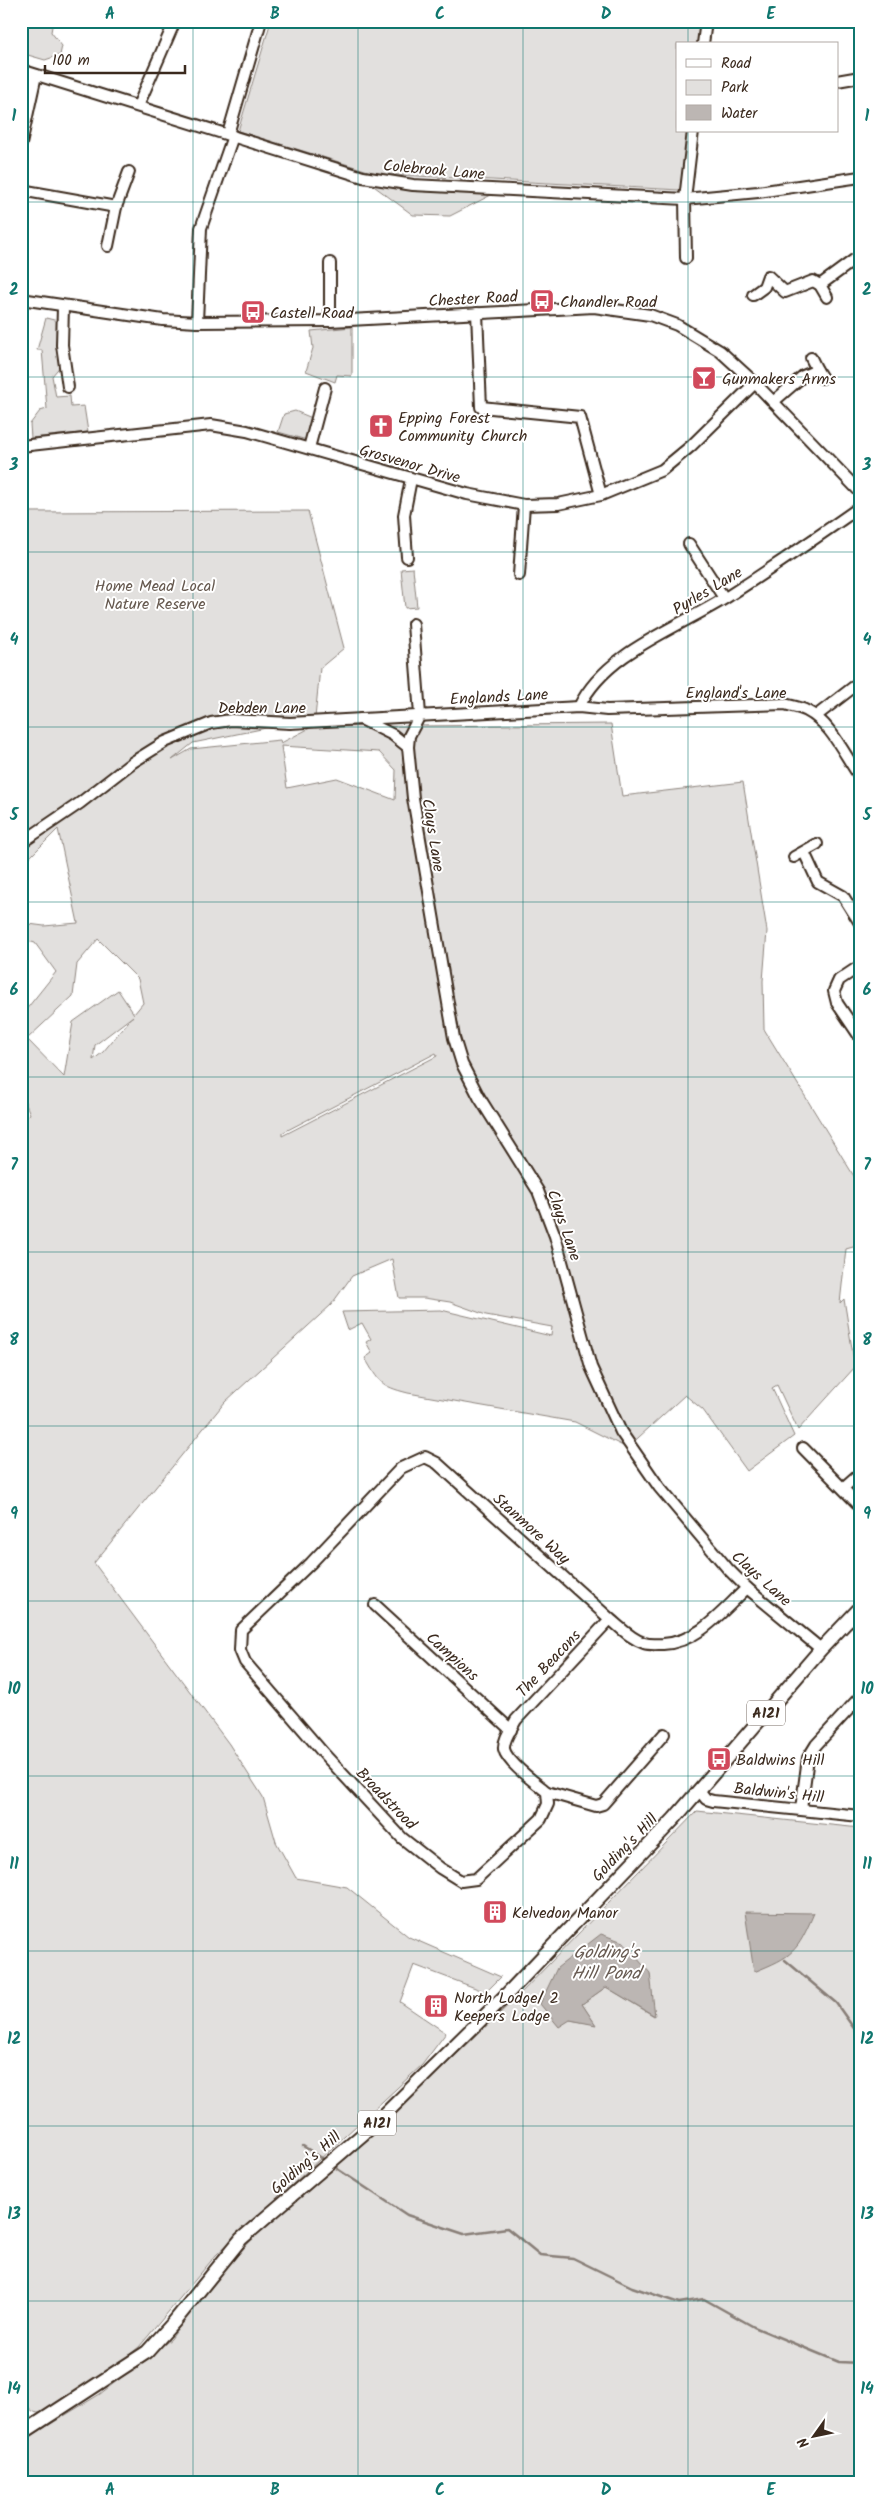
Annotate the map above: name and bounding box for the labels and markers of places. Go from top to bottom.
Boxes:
bus stop icon: Chandler Road [529,288,555,314]
place label: Chandler Road [560,290,658,315]
bus stop icon: Castell Road [240,299,266,325]
place label: Castell Road [270,301,355,326]
bar icon: Gunmakers Arms [691,365,717,391]
place label: Gunmakers Arms [722,367,836,392]
place label: Epping Forest Community Church [398,406,527,449]
church icon: Epping Forest Community Church [368,413,394,439]
bus stop icon: Baldwins Hill [706,1746,732,1772]
place label: Baldwins Hill [736,1748,824,1773]
building icon: Kelvedon Manor [482,1899,508,1925]
place label: Kelvedon Manor [512,1901,620,1926]
place label: North Lodge/ 2 Keepers Lodge [454,1986,559,2029]
building icon: North Lodge/ 2 Keepers Lodge [423,1993,449,2019]

